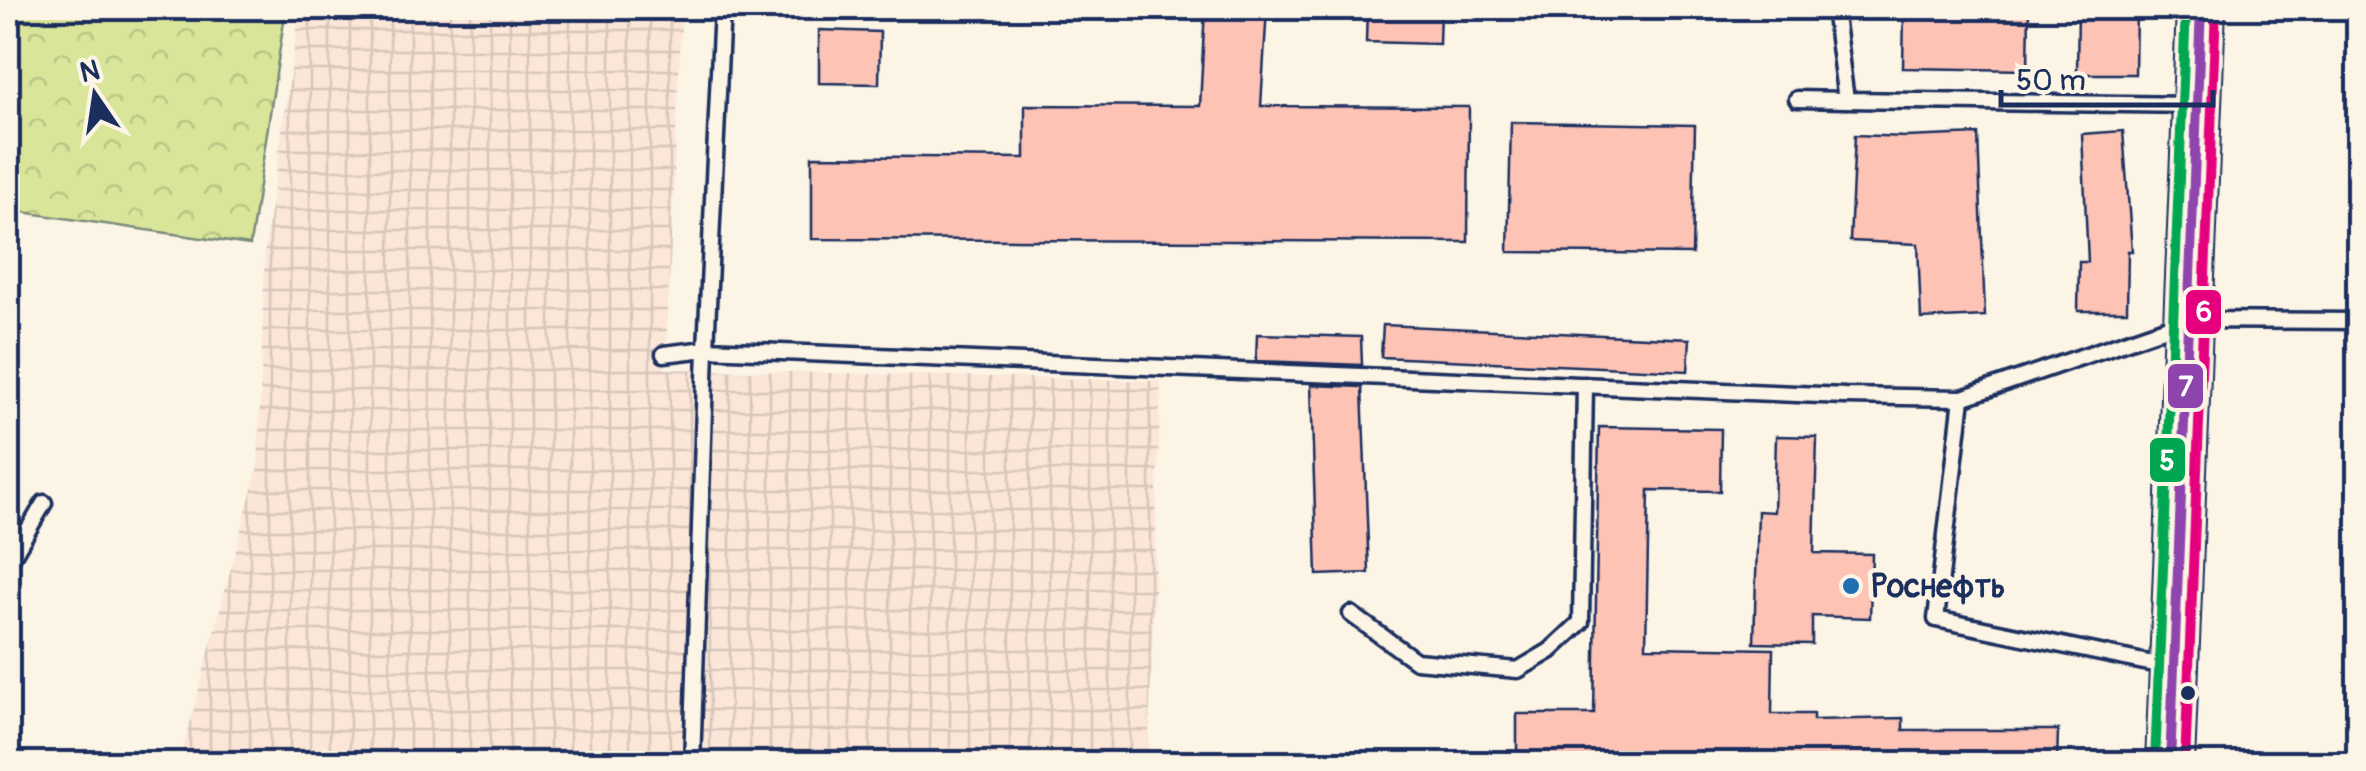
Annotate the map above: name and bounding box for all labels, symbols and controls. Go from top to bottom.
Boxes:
north arrow [45,45,145,145]
scale bar [2001,45,2214,107]
text: N [77,53,103,91]
text: 50 m [2016,62,2086,99]
line badge: 6 [2184,288,2223,336]
text: 6 [2196,295,2212,330]
line badge: 7 [2166,362,2205,410]
text: 7 [2179,370,2194,405]
line badge: 5 [2148,436,2187,484]
text: 5 [2159,444,2175,479]
place label: Роснефть [1871,567,2005,607]
marker: Роснефть [1840,575,1862,597]
unlabelled marker [2178,683,2198,703]

